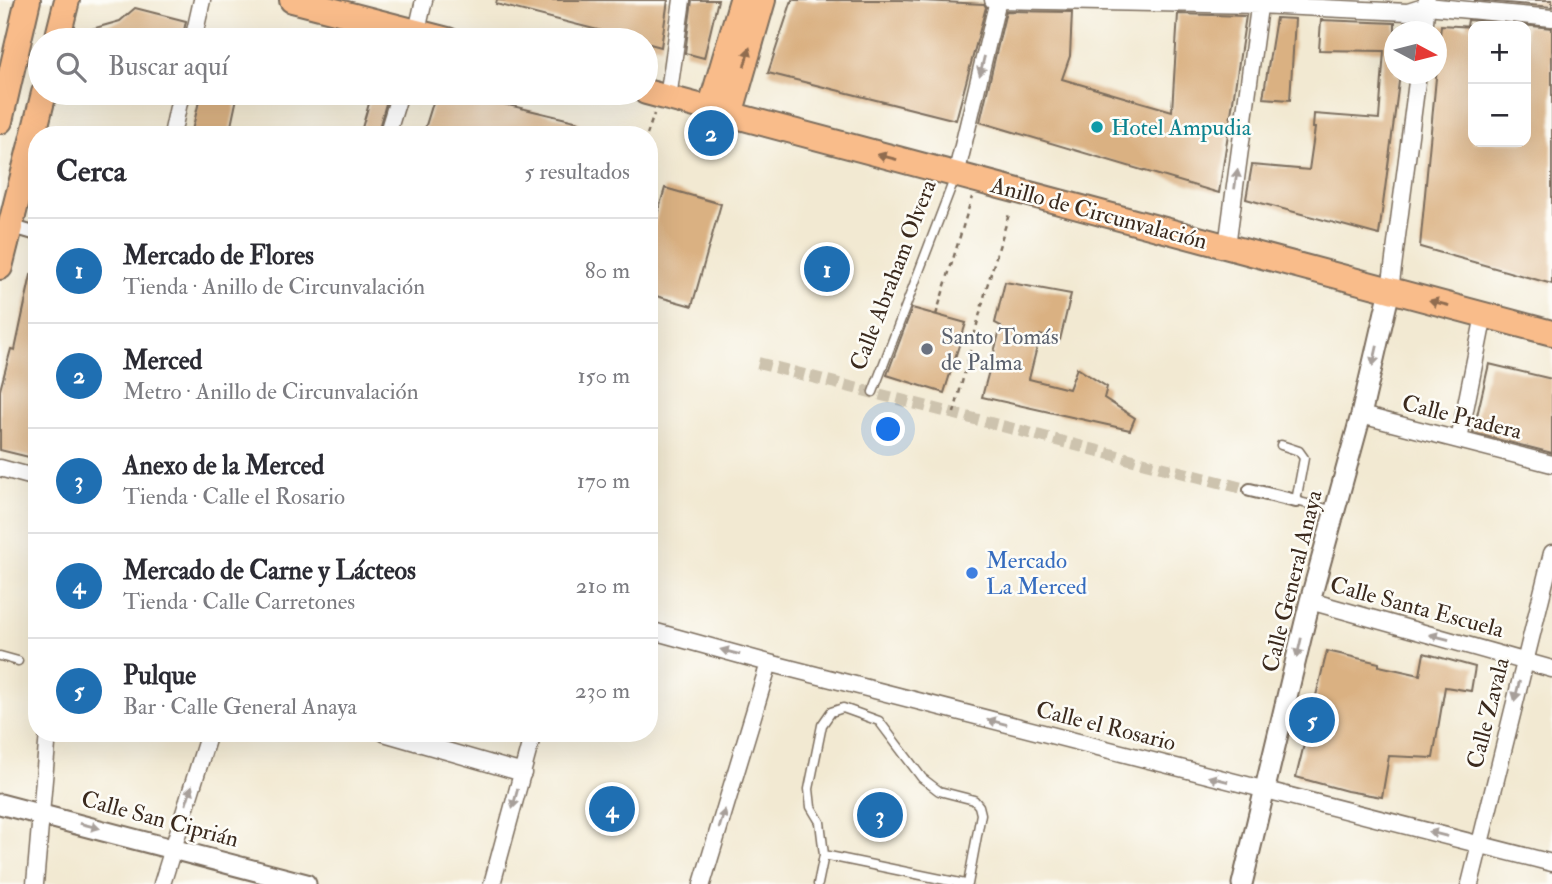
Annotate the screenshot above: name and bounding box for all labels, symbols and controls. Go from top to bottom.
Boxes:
north arrow [1384,21,1447,84]
map controls [1468,21,1531,147]
button: + [1468,21,1531,84]
search box [28,28,658,105]
one-way arrow [742,47,752,68]
icon: search [52,48,90,86]
text: Buscar aquí [108,51,228,83]
one-way arrow [976,55,987,77]
button: − [1468,84,1531,147]
pin: 2 [688,107,734,159]
place label: Hotel Ampudia [1111,113,1252,143]
marker: Hotel Ampudia [1089,119,1105,135]
one-way arrow [876,151,897,161]
text: Cerca [56,153,126,190]
text: 5 resultados [524,157,630,186]
one-way arrow [1231,168,1242,190]
street label: Anillo de Circunvalación [987,170,1210,256]
street label: Calle Abraham Olvera [843,175,943,375]
text: Mercado de Flores [123,240,314,272]
pin: 1 [804,243,850,295]
text: 1 [75,256,83,285]
text: 80 m [585,256,630,285]
text: Tienda · Anillo de Circunvalación [123,272,425,301]
one-way arrow [1428,297,1450,308]
place label: Santo Tomás de Palma [941,322,1059,377]
marker: Santo Tomás de Palma [919,341,935,357]
text: Merced [123,345,202,377]
one-way arrow [1369,345,1380,367]
text: 2 [73,361,85,390]
text: 150 m [577,361,630,390]
text: Metro · Anillo de Circunvalación [123,377,419,406]
street label: Calle Pradera [1399,388,1526,446]
your location [871,412,905,446]
text: Anexo de la Merced [123,450,324,482]
text: 3 [75,466,83,495]
text: 170 m [577,466,630,495]
text: Tienda · Calle el Rosario [123,482,345,511]
street label: Calle General Anaya [1255,486,1329,675]
place label: Mercado La Merced [986,546,1087,601]
text: Mercado de Carne y Lácteos [123,555,416,587]
marker: Mercado La Merced [964,565,980,581]
street label: Calle Santa Escuela [1327,570,1508,644]
text: 4 [73,571,85,600]
text: 210 m [576,571,630,600]
text: Tienda · Calle Carretones [123,587,355,616]
one-way arrow [1428,631,1450,642]
one-way arrow [1293,637,1304,659]
one-way arrow [719,647,740,657]
street label: Calle Zavala [1460,654,1516,771]
text: Pulque [123,660,196,692]
text: 5 [74,676,84,705]
text: 230 m [575,676,630,705]
one-way arrow [1511,680,1522,702]
text: Bar · Calle General Anaya [123,692,357,721]
pin: 5 [1289,694,1335,746]
street label: Calle el Rosario [1033,695,1179,757]
one-way arrow [986,716,1008,727]
one-way arrow [1207,773,1229,784]
pin: 4 [589,783,635,835]
street label: Calle San Ciprián [78,784,242,855]
one-way arrow [184,785,195,806]
one-way arrow [510,789,520,810]
pin: 3 [857,789,903,841]
one-way arrow [717,808,727,829]
one-way arrow [79,821,101,832]
one-way arrow [1427,828,1449,839]

